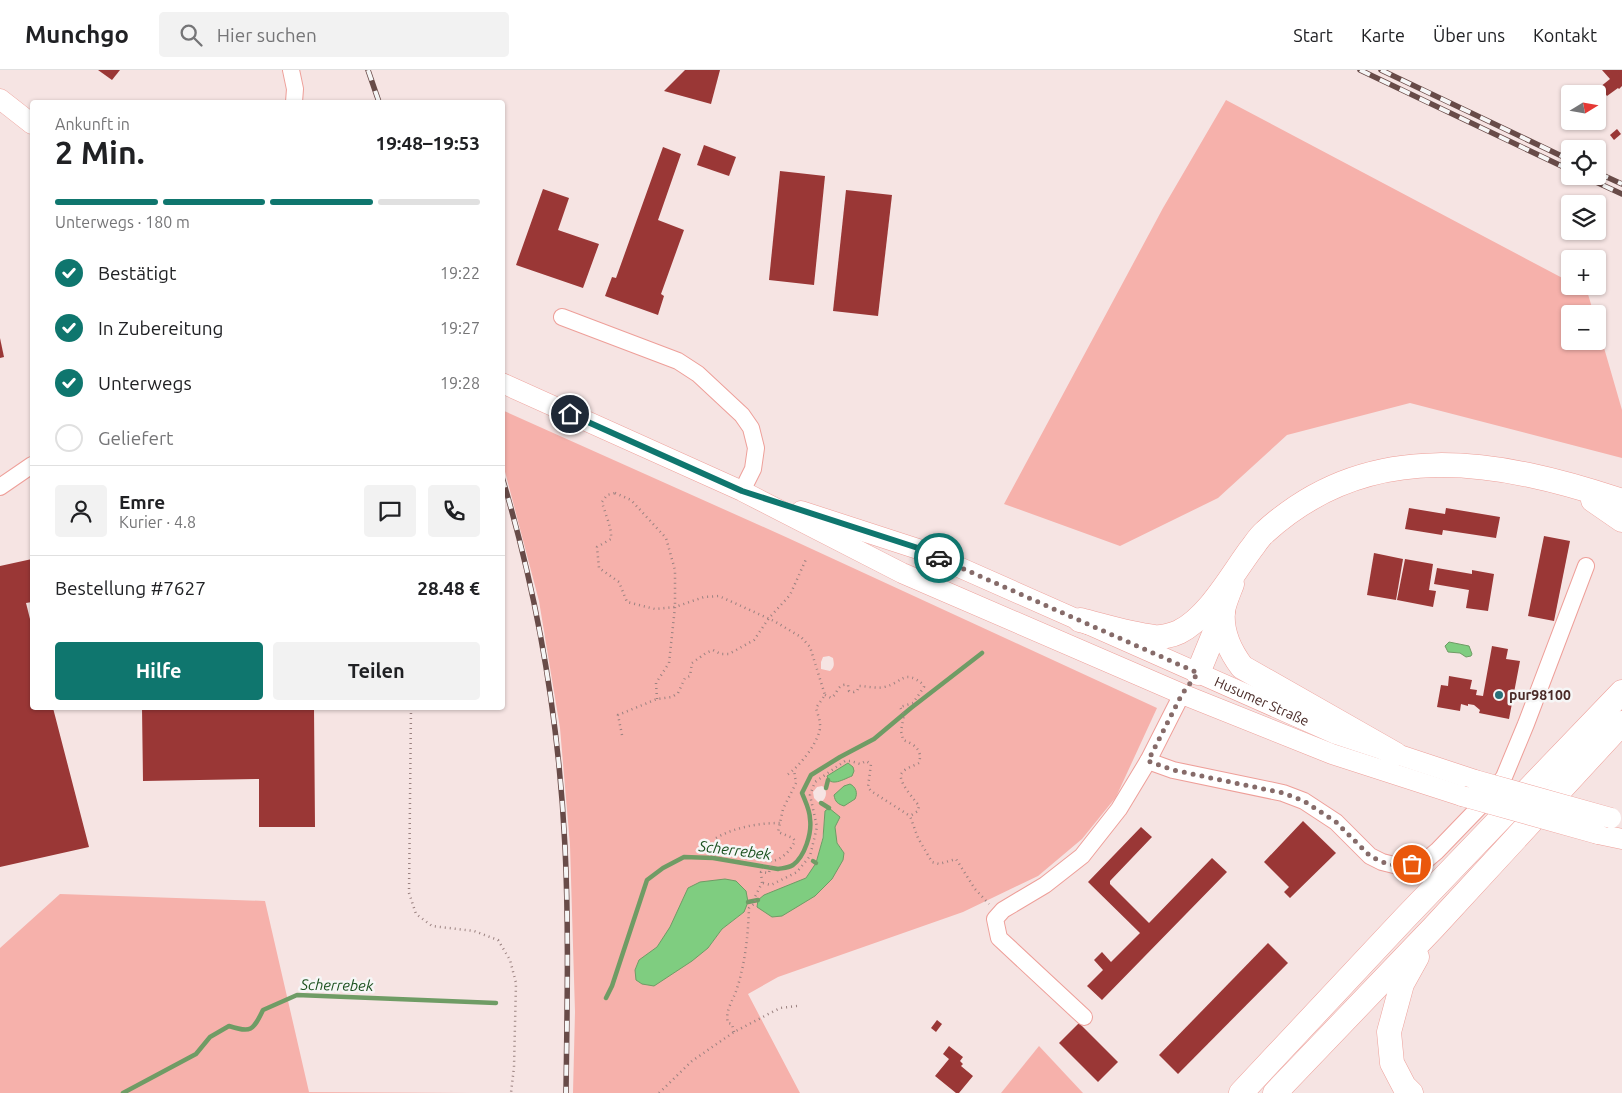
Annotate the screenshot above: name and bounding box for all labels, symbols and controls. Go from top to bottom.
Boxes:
search box [159,12,509,57]
text: Munchgo [25,21,129,48]
icon: search [177,21,205,49]
text: Hier suchen [217,24,317,46]
text: Start [1293,25,1333,45]
text: Karte [1361,25,1405,45]
text: Über uns [1433,25,1505,45]
text: Kontakt [1533,25,1597,45]
north arrow [1561,85,1606,130]
map controls [1561,85,1606,350]
text: Ankunft in [55,115,130,133]
text: 19:48–19:53 [375,132,480,154]
text: 2 Min. [55,134,145,170]
button: locate [1561,140,1606,185]
button: layers [1561,195,1606,240]
text: Unterwegs · 180 m [55,213,190,231]
button: + [1561,250,1606,295]
icon: check [55,259,83,287]
text: Bestätigt [98,262,176,284]
text: 19:22 [440,264,480,282]
button: − [1561,305,1606,350]
icon: check [55,314,83,342]
text: In Zubereitung [98,317,224,339]
text: 19:27 [440,319,480,337]
icon: check [55,369,83,397]
text: Unterwegs [98,372,192,394]
text: 19:28 [440,374,480,392]
pin [549,393,591,435]
icon: home [556,400,584,428]
text: Geliefert [98,427,174,449]
button: person [55,485,107,537]
button: chat [364,485,416,537]
button: phone [428,485,480,537]
text: Emre [119,491,165,513]
text: Kurier · 4.8 [119,513,196,531]
courier [914,533,964,583]
icon: car [925,544,953,572]
text: Bestellung #7627 [55,577,206,599]
text: 28.48 € [417,577,480,599]
button: Hilfe [55,642,263,700]
button: Teilen [273,642,480,700]
street label: Husumer Straße [1212,673,1312,729]
place label: pur98100 [1509,687,1571,703]
marker: pur98100 [1493,689,1505,701]
water label: Scherrebek [697,837,772,863]
pin [1391,843,1433,885]
icon: bag [1398,850,1426,878]
water label: Scherrebek [299,976,374,994]

